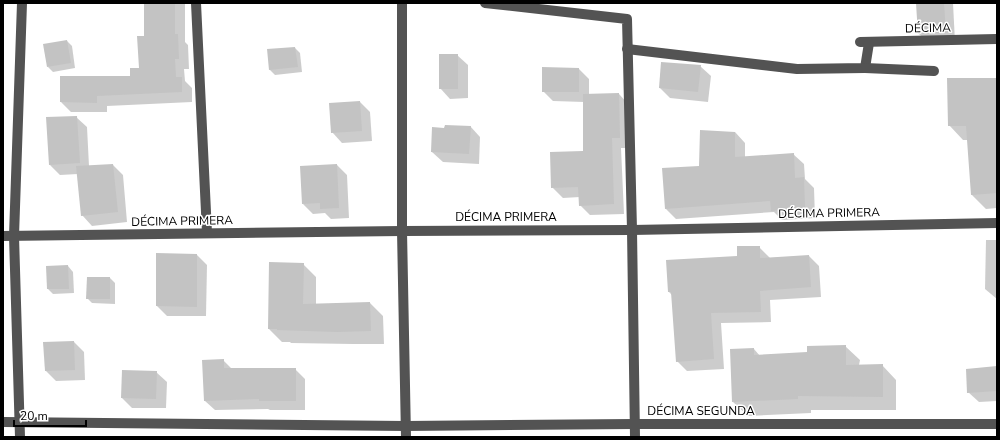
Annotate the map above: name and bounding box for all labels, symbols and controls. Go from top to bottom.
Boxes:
street label: DÉCIMA [905,20,951,36]
street label: DÉCIMA PRIMERA [778,204,880,222]
street label: DÉCIMA PRIMERA [455,209,557,225]
street label: DÉCIMA PRIMERA [131,212,233,230]
scale bar [14,402,86,428]
street label: DÉCIMA SEGUNDA [647,403,755,419]
text: 20 m [20,408,48,424]

